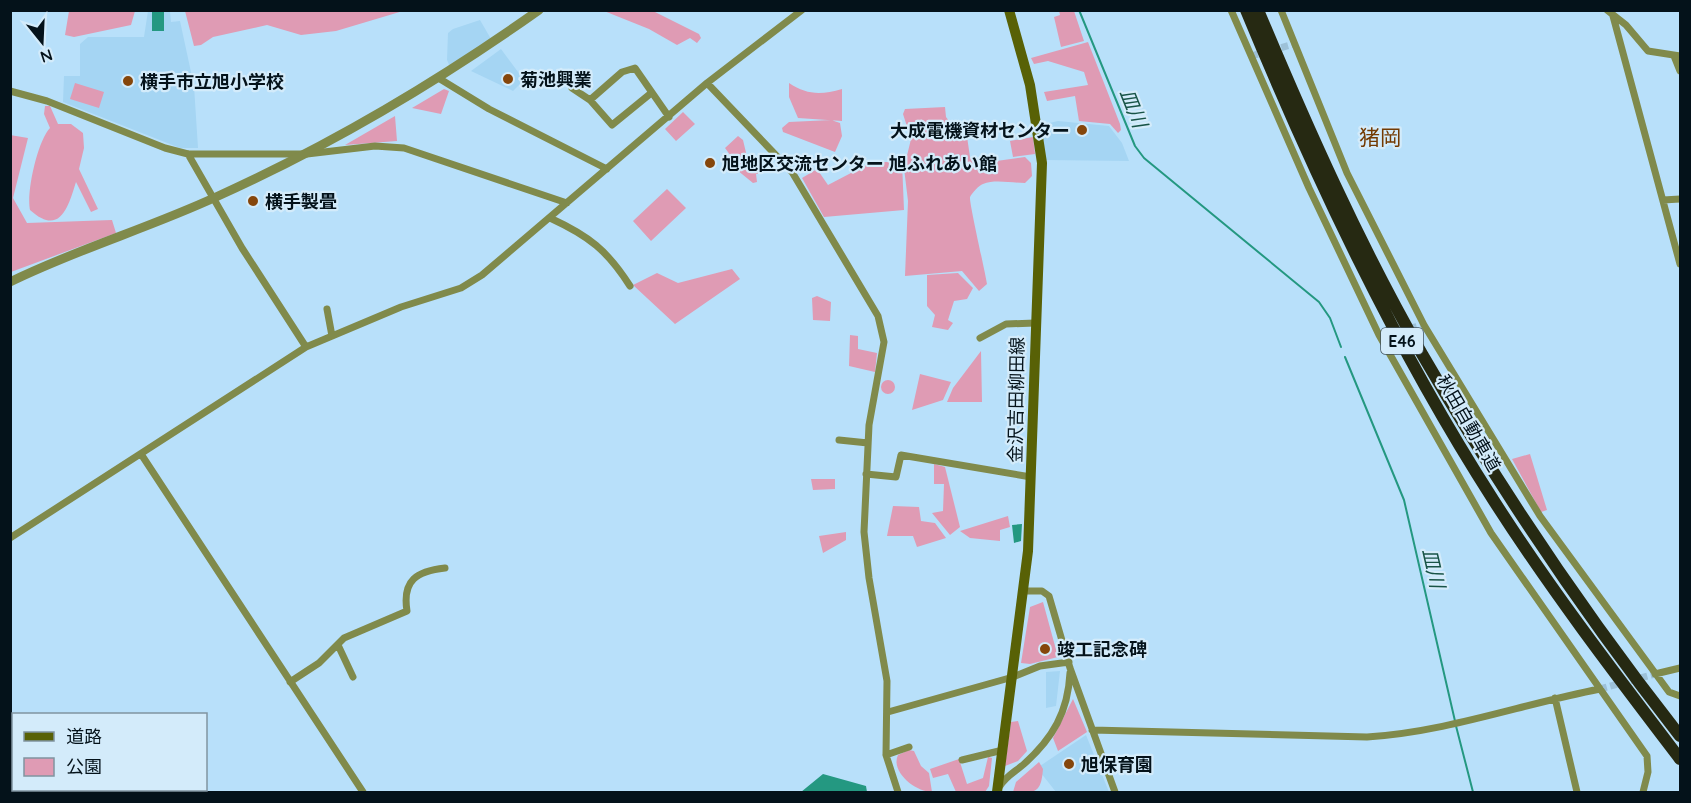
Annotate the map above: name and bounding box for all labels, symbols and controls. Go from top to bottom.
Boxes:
north arrow [12,12,72,72]
text: N [38,45,55,68]
place label: 菊池興業 [520,68,592,91]
place label: 横手市立旭小学校 [140,70,284,93]
marker: 菊池興業 [501,72,515,86]
marker: 横手市立旭小学校 [121,74,135,88]
water label: 皿川 [1115,85,1154,133]
place label: 大成電機資材センター [890,119,1070,142]
marker: 大成電機資材センター [1075,123,1089,137]
district label: 猪岡 [1359,124,1401,150]
place label: 旭地区交流センター 旭ふれあい館 [722,152,997,175]
marker: 旭地区交流センター 旭ふれあい館 [703,156,717,170]
place label: 横手製畳 [265,190,337,213]
marker: 横手製畳 [246,194,260,208]
road number: E46 [1381,328,1423,354]
street label: 金沢吉田柳田線 [1003,337,1029,463]
street label: 秋田自動車道 [1432,370,1506,476]
water label: 皿川 [1417,546,1451,592]
place label: 竣工記念碑 [1057,638,1147,661]
marker: 竣工記念碑 [1038,642,1052,656]
legend [12,713,207,791]
text: 道路 [66,725,102,748]
place label: 旭保育園 [1081,753,1153,776]
text: 公園 [66,755,102,778]
marker: 旭保育園 [1062,757,1076,771]

